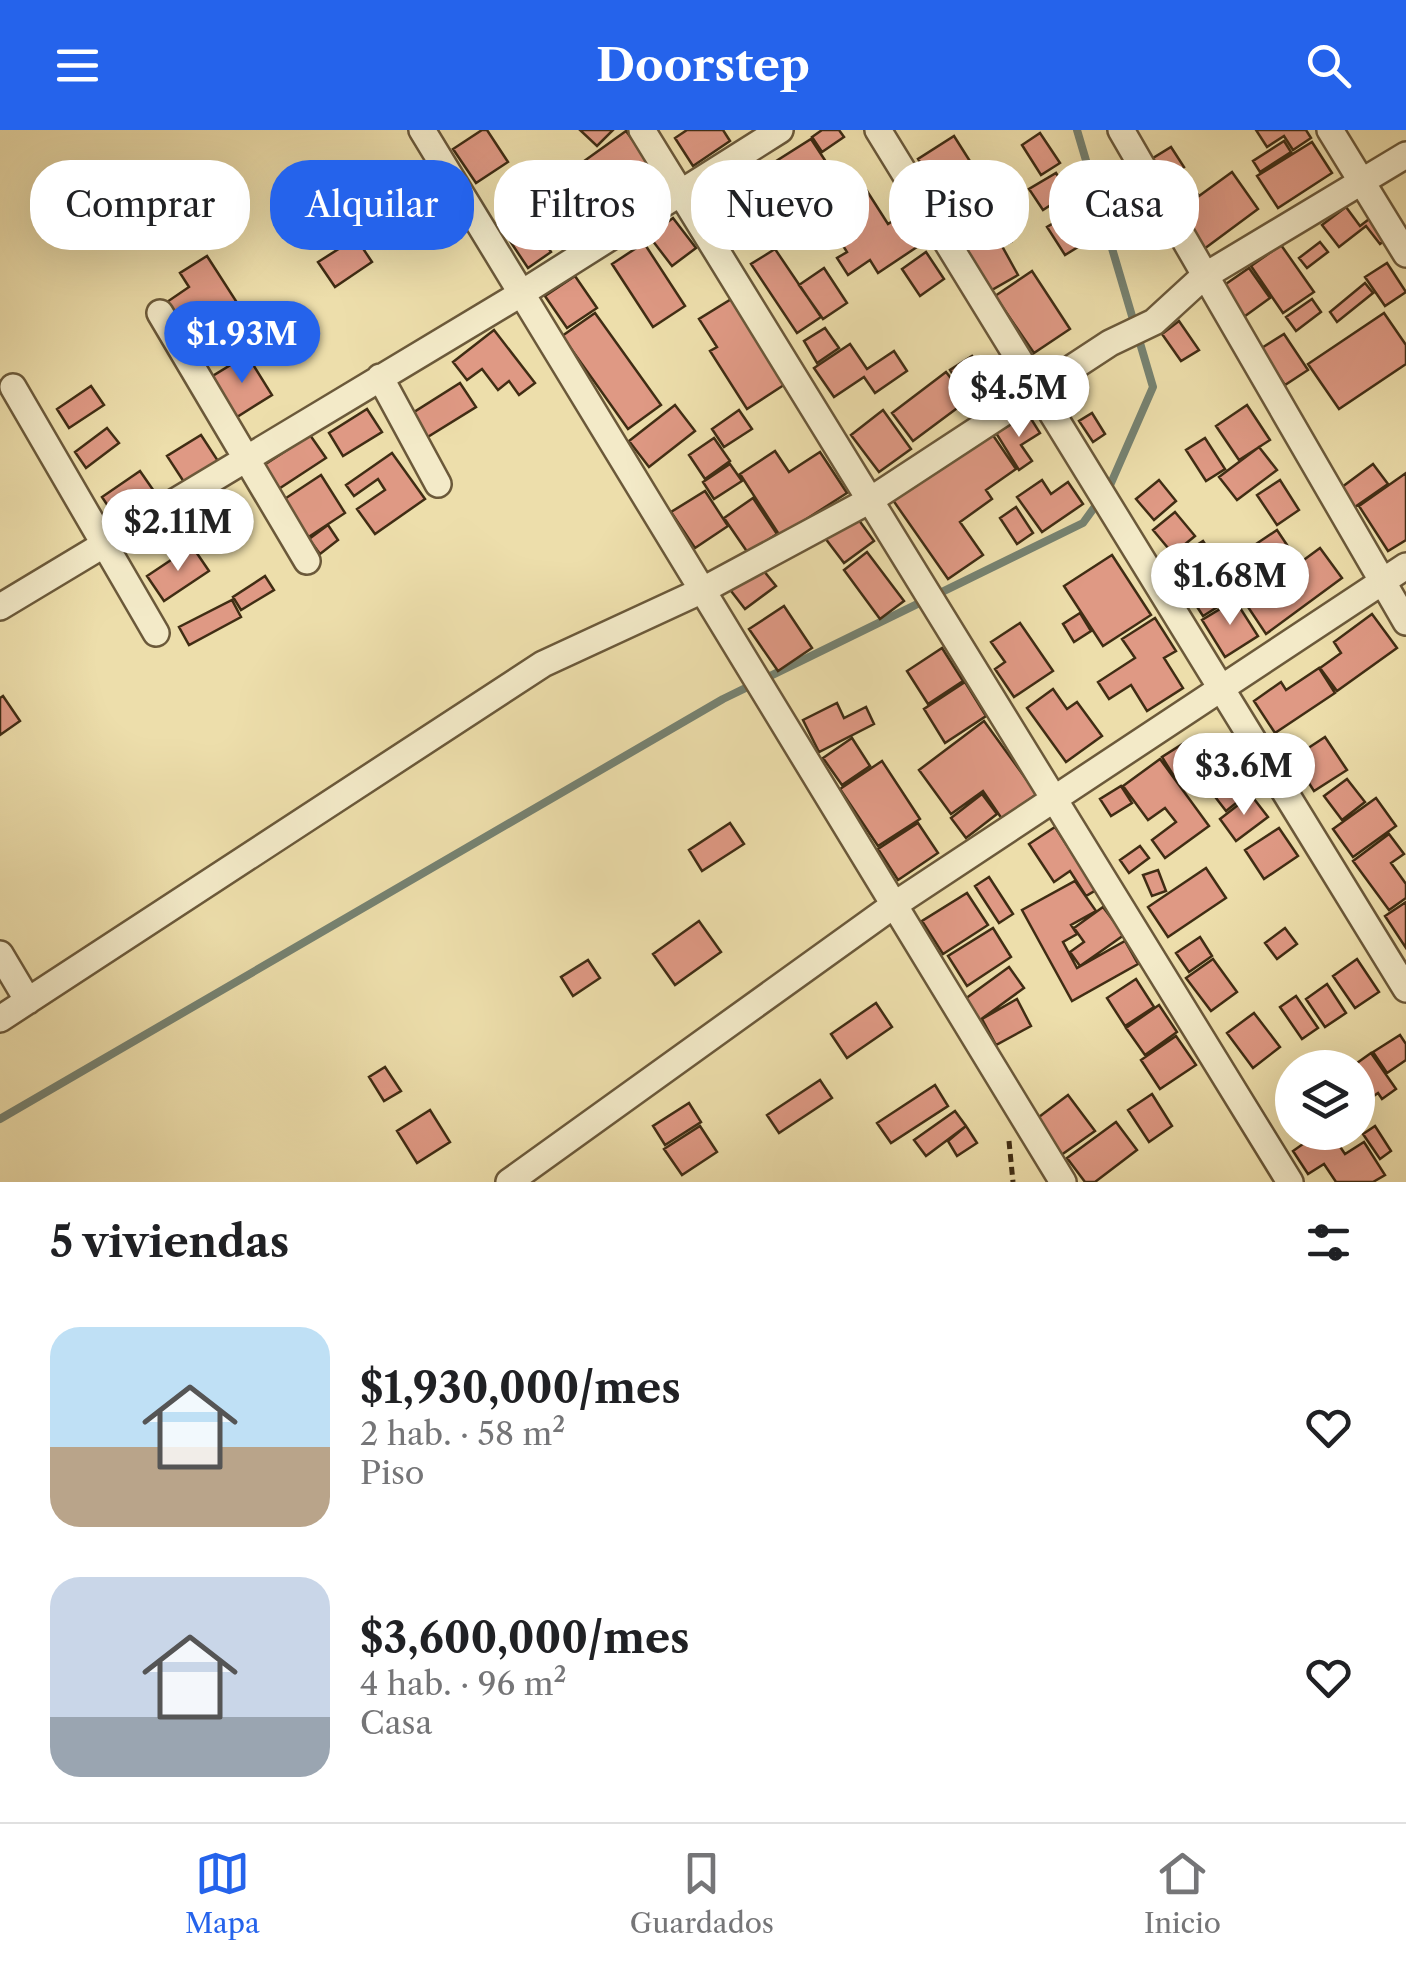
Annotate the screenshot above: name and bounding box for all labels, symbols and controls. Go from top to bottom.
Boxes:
text: Doorstep [596,37,810,93]
icon: menu [50,38,105,93]
icon: search [1301,38,1356,93]
chip: Comprar [30,160,250,250]
chip: Alquilar [270,160,474,250]
chip: Filtros [494,160,671,250]
chip: Nuevo [691,160,869,250]
chip: Piso [889,160,1029,250]
chip: Casa [1049,160,1199,250]
pin: $1.93M [161,301,323,386]
text: $1.93M [186,314,298,353]
pin: $4.5M [949,355,1089,440]
text: $4.5M [970,368,1068,407]
pin: $2.11M [97,489,259,574]
text: $2.11M [124,502,232,541]
pin: $1.68M [1149,543,1311,628]
text: $1.68M [1173,556,1287,595]
pin: $3.6M [1174,733,1314,818]
text: $3.6M [1195,746,1293,785]
map controls [1275,1050,1375,1150]
button: layers [1275,1050,1375,1150]
icon: filters [1301,1215,1356,1270]
text: 5 viviendas [50,1216,289,1268]
text: $1,930,000/mes [360,1362,681,1414]
icon: home [130,1367,250,1487]
icon: heart [1301,1400,1356,1455]
text: 2 hab. · 58 m² [360,1414,565,1453]
text: Piso [360,1453,424,1492]
text: $3,600,000/mes [360,1612,690,1664]
icon: home [130,1617,250,1737]
icon: heart [1301,1650,1356,1705]
text: 4 hab. · 96 m² [360,1664,567,1703]
text: Casa [360,1703,432,1742]
tab: Mapa [185,1846,260,1940]
tab: Guardados [630,1846,774,1940]
tab: Inicio [1144,1846,1221,1940]

